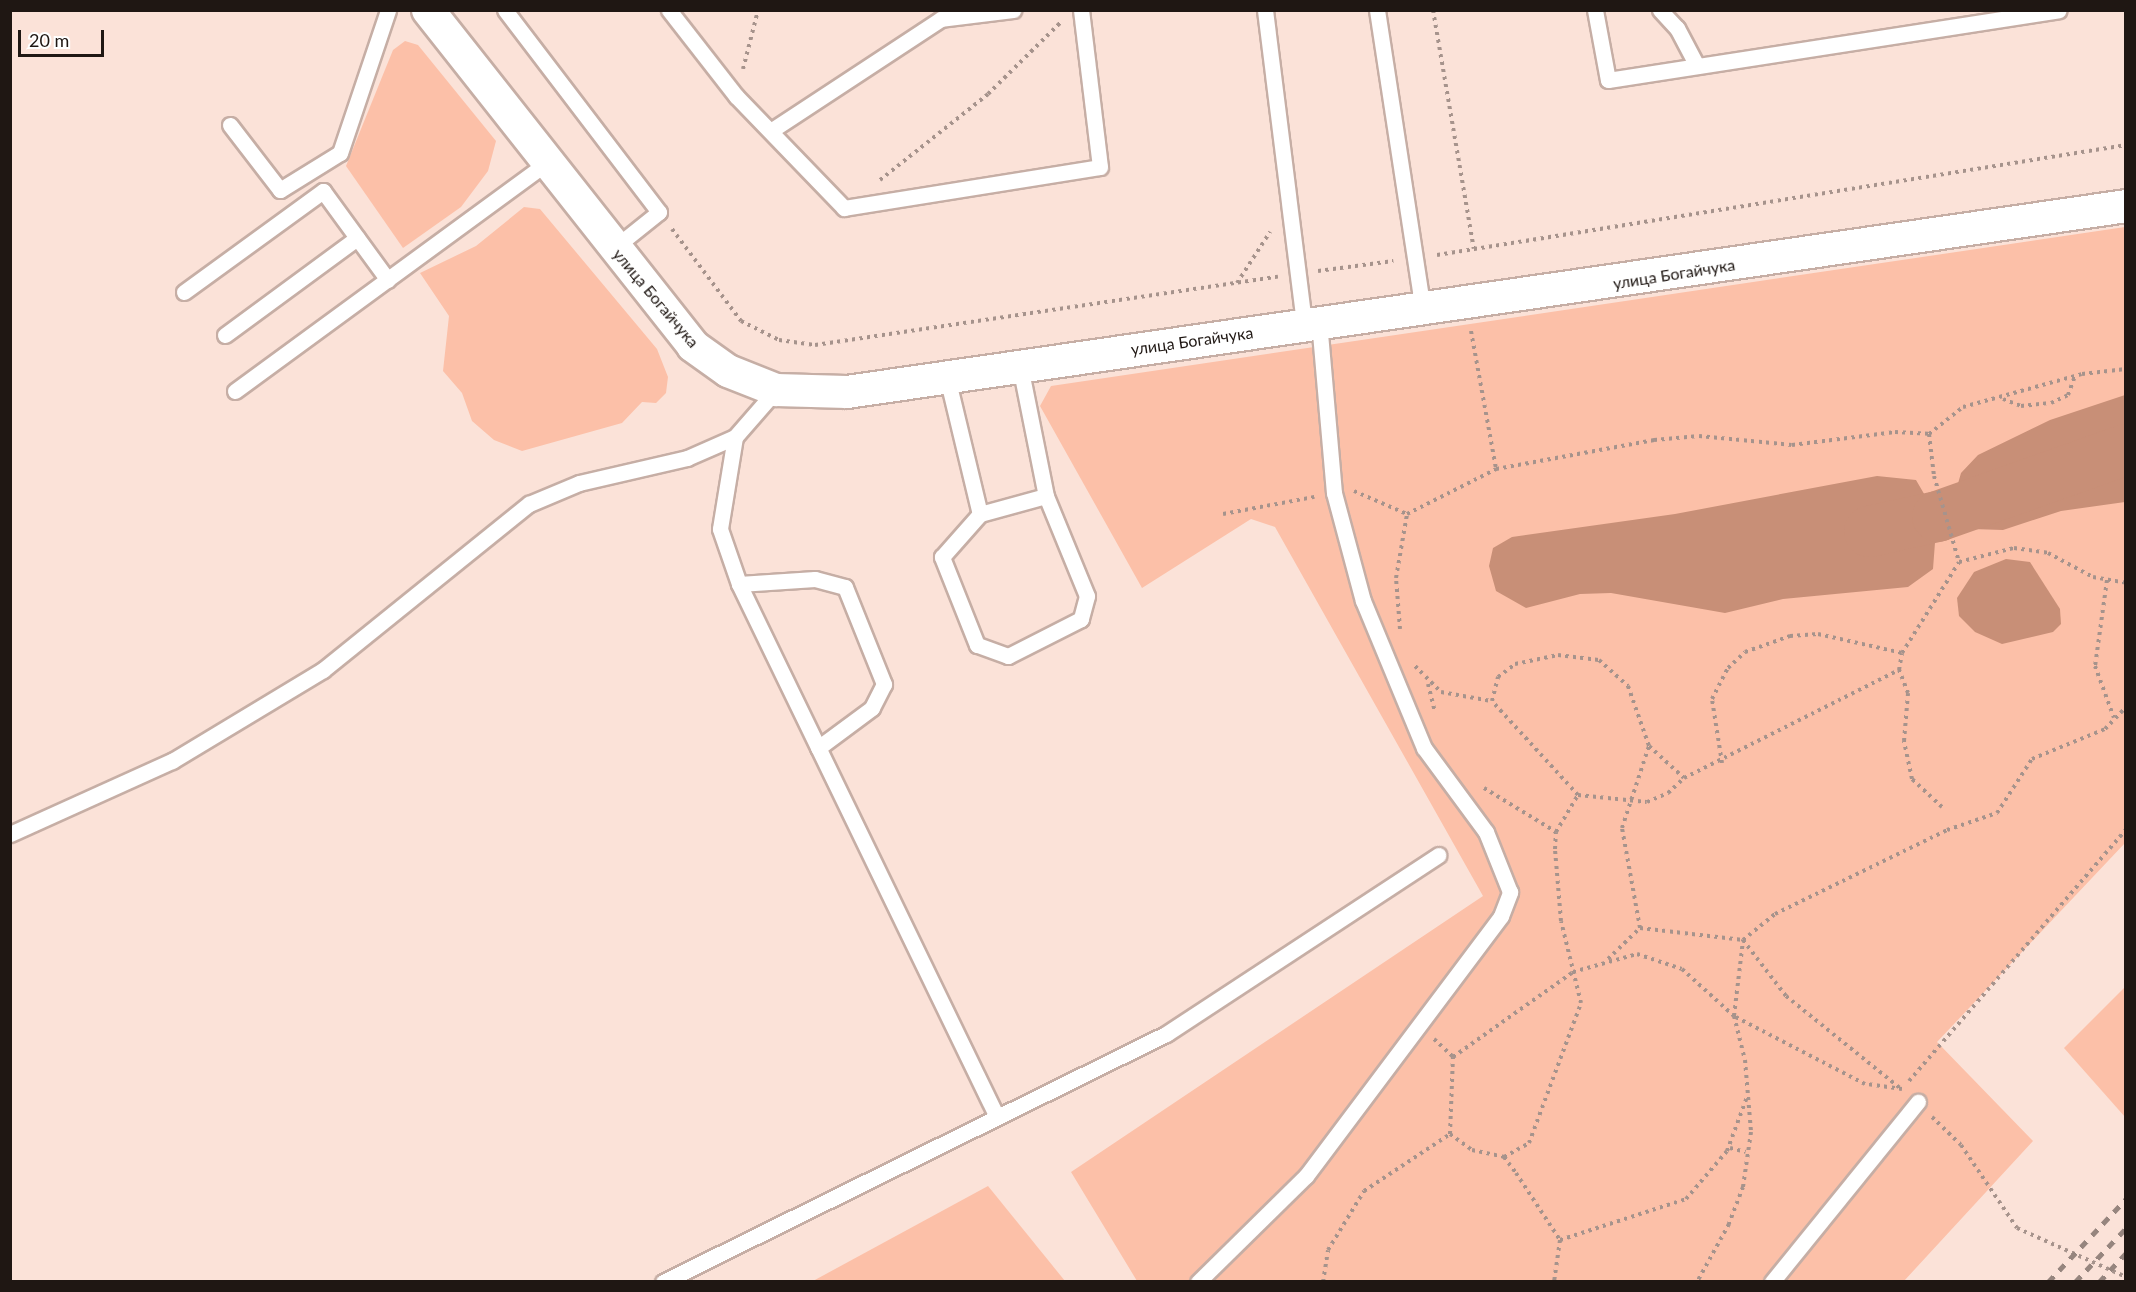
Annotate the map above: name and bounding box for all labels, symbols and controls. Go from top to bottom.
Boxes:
scale bar [21,18,106,56]
text: 20 m [29,29,69,51]
street label: улица Богайчука [609,245,703,351]
street label: улица Богайчука [1612,255,1736,293]
street label: улица Богайчука [1130,323,1254,359]

